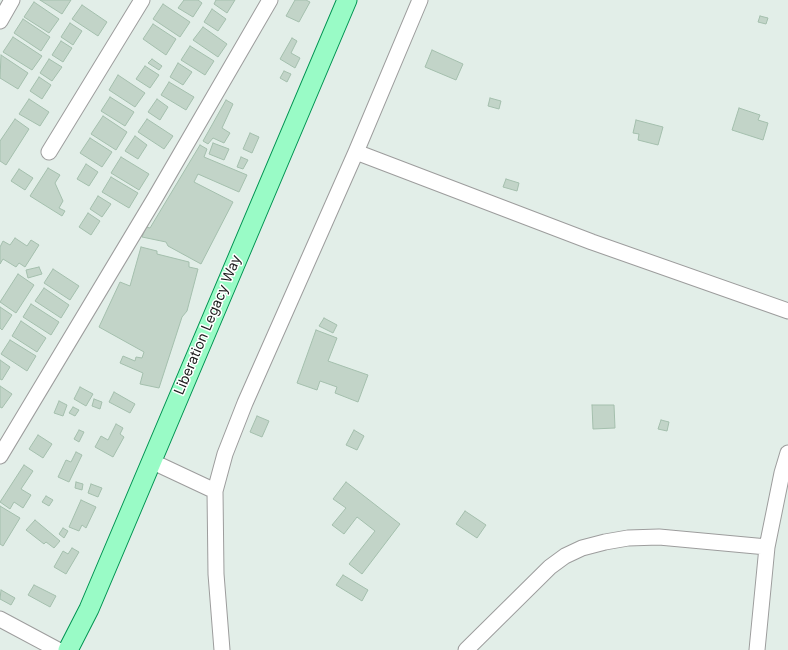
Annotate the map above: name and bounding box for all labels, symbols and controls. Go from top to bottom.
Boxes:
street label: Liberation Legacy Way [171,252,245,398]

